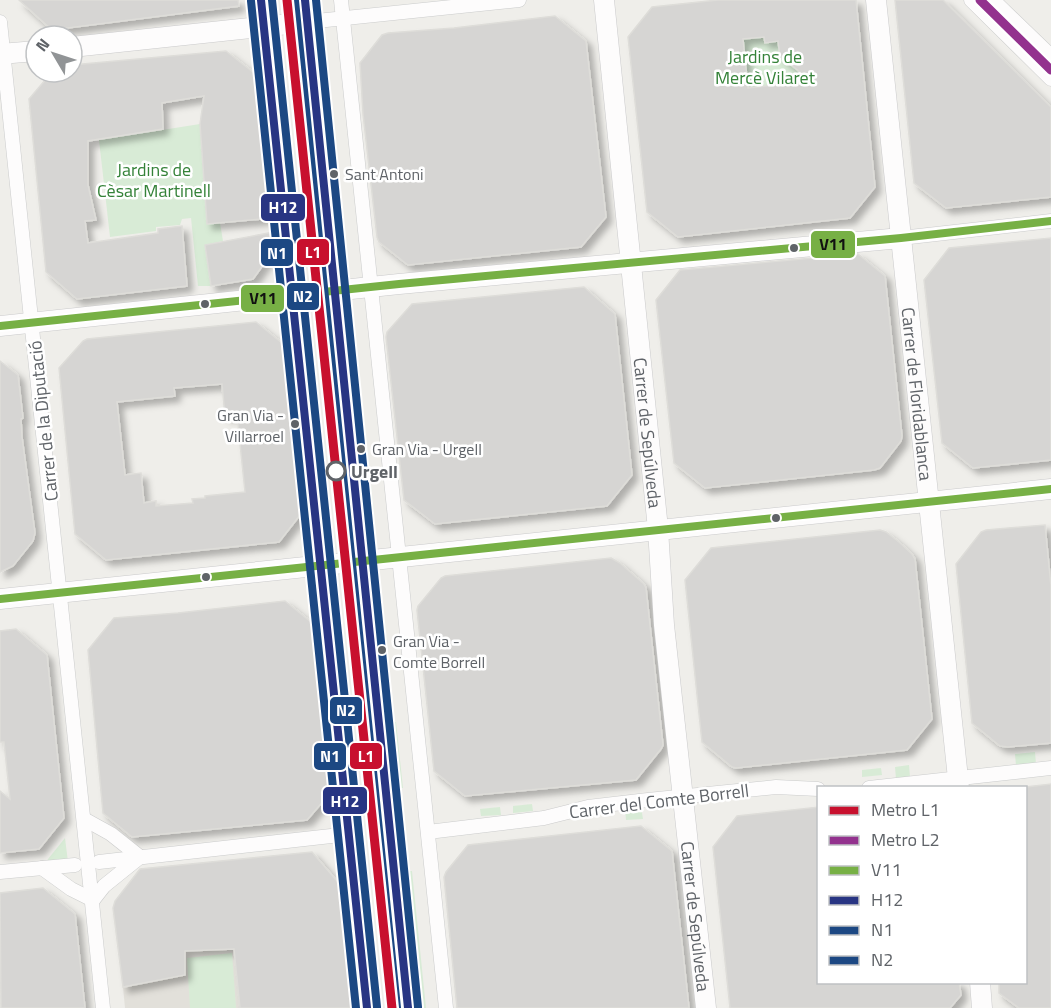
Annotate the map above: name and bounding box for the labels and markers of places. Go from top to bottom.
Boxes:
place label: Sant Antoni [345,162,424,186]
marker: Sant Antoni [328,168,340,180]
unlabelled marker [788,242,800,254]
unlabelled marker [199,298,211,310]
place label: Gran Via - Villarroel [217,403,284,448]
marker: Gran Via - Villarroel [289,418,301,430]
place label: Gran Via - Urgell [372,437,482,461]
marker: Gran Via - Urgell [355,443,367,455]
place label: Urgell [351,458,398,485]
marker: Urgell [326,461,346,481]
unlabelled marker [770,512,782,524]
unlabelled marker [200,571,212,583]
place label: Gran Via - Comte Borrell [393,629,485,674]
marker: Gran Via - Comte Borrell [376,644,388,656]

